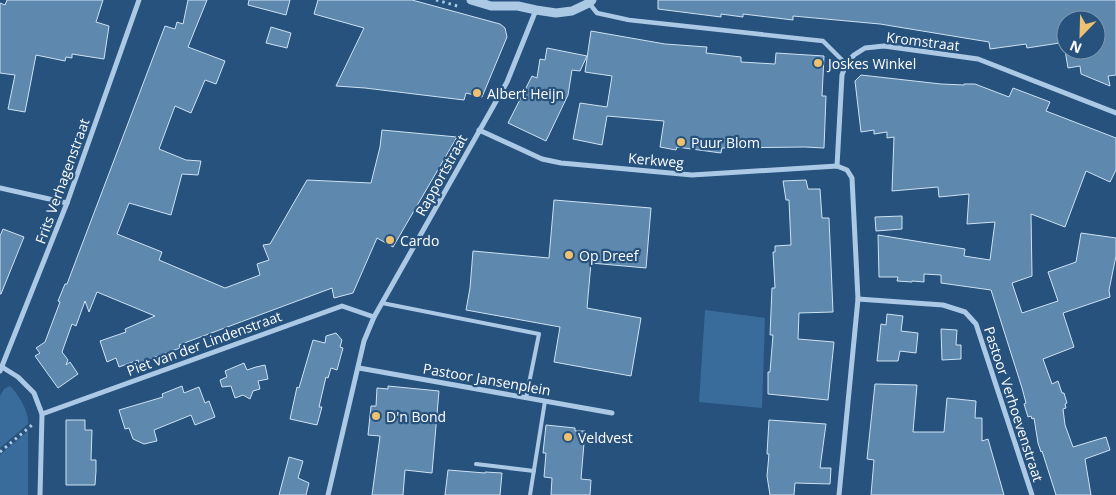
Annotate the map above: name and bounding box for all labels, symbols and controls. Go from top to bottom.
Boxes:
north arrow [1056,10,1106,60]
street label: Kromstraat [885,27,961,55]
text: N [1067,36,1085,58]
place label: Joskes Winkel [826,54,916,73]
marker: Joskes Winkel [812,57,824,69]
place label: Albert Heijn [487,84,564,103]
marker: Albert Heijn [471,87,483,99]
street label: Frits Verhagenstraat [30,116,94,246]
street label: Rapportstraat [411,131,471,219]
place label: Puur Blom [691,133,760,152]
marker: Puur Blom [675,136,687,148]
street label: Kerkweg [627,148,685,172]
place label: Cardo [400,231,439,250]
marker: Cardo [384,234,396,246]
place label: Op Dreef [579,246,640,265]
marker: Op Dreef [563,249,575,261]
street label: Piet van der Lindenstraat [124,306,284,380]
street label: Pastoor Verhoevenstraat [980,324,1048,484]
street label: Pastoor Jansenplein [422,358,552,400]
place label: D'n Bond [386,407,446,426]
marker: D'n Bond [370,410,382,422]
place label: Veldvest [578,428,633,447]
marker: Veldvest [562,431,574,443]

